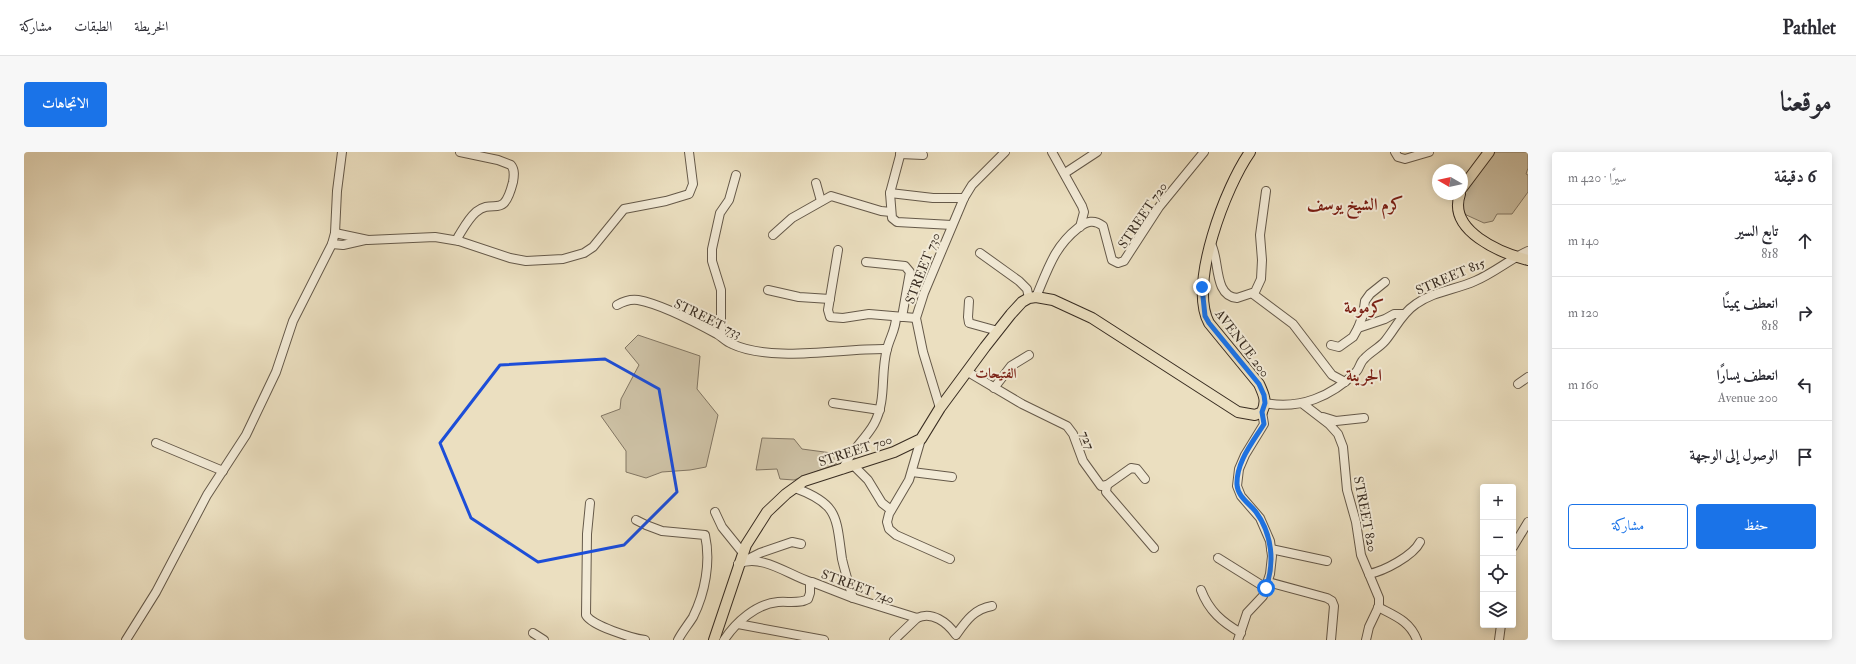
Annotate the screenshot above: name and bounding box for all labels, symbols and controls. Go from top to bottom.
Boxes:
text: Pathlet [1783,16,1836,40]
text: مشاركة [20,18,52,35]
text: الطبقات [74,18,112,35]
text: الخريطة [134,18,168,35]
button: الاتجاهات [24,82,107,127]
text: موقعنا [1780,85,1832,120]
north arrow [1432,164,1468,200]
text: 6 دقيقة [1774,166,1816,187]
text: سيرًا · 420 m [1568,170,1626,186]
street label: STREET 720 [1115,179,1171,252]
district label: كرم الشيخ يوسف [1307,194,1403,220]
text: تابع السير [1736,222,1778,241]
icon: ahead [1794,230,1816,252]
street label: STREET 730 [902,231,944,306]
text: 140 m [1568,233,1599,249]
text: 818 [1761,246,1778,262]
street label: STREET 815 [1413,255,1488,299]
route end [1193,278,1211,296]
text: انعطف يمينًا [1723,294,1778,313]
street label: STREET 733 [671,296,744,342]
district label: كرمومة [1344,297,1384,318]
icon: right [1794,302,1816,324]
text: 120 m [1568,305,1599,321]
street label: AVENUE 200 [1211,306,1273,381]
text: 818 [1761,318,1778,334]
district label: الفتيحات [975,365,1017,382]
district label: الجرينة [1346,365,1382,386]
text: انعطف يسارًا [1717,366,1778,385]
icon: left [1794,374,1816,396]
text: 160 m [1568,377,1599,393]
text: Avenue 200 [1718,390,1778,406]
street label: 727 [1076,429,1098,452]
street label: STREET 700 [816,432,894,470]
text: الوصول إلى الوجهة [1690,446,1778,465]
icon: arrive [1794,446,1816,468]
street label: STREET 820 [1350,475,1380,553]
map controls [1480,484,1516,628]
button: + [1480,484,1516,520]
button: مشاركة [1568,504,1688,549]
button: حفظ [1696,504,1816,549]
button: − [1480,520,1516,556]
button: locate [1480,556,1516,592]
street label: STREET 740 [819,566,896,608]
route start [1257,579,1275,597]
button: layers [1480,592,1516,628]

